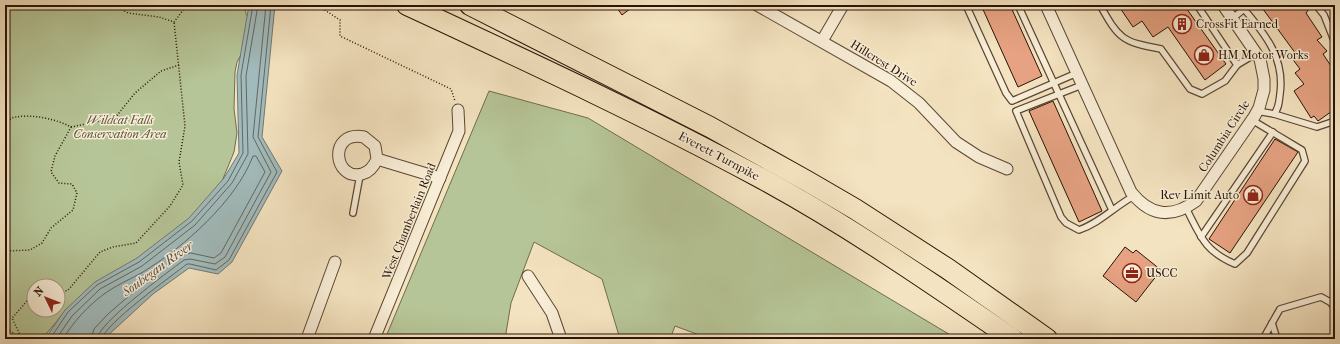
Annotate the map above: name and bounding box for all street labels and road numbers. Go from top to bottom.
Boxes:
street label: Hillcrest Drive [848,37,920,89]
street label: Columbia Circle [1196,97,1252,175]
street label: Everett Turnpike [676,129,762,183]
street label: West Chamberlain Road [379,160,439,282]

